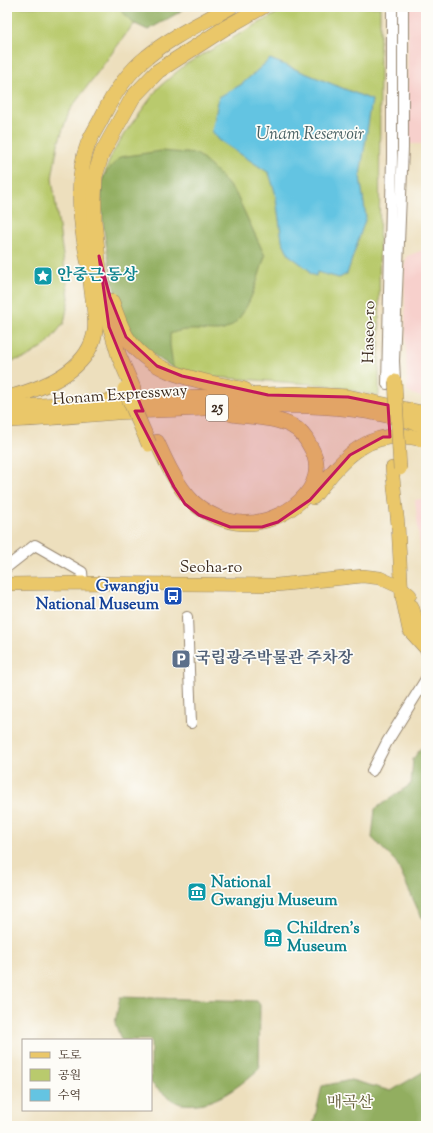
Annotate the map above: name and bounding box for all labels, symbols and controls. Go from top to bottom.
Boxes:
water label: Unam Reservoir [256,123,364,147]
place icon: 안중근 동상 [32,265,54,287]
place label: 안중근 동상 [57,265,138,288]
street label: Haseo-ro [358,300,382,364]
street label: Honam Expressway [52,380,188,412]
road number: 25 [206,395,228,421]
street label: Seoha-ro [180,557,242,580]
place label: Gwangju National Museum [36,576,160,617]
bus stop icon: Gwangju National Museum [162,585,184,607]
parking icon: 국립광주박물관 주차장 [170,648,192,670]
place label: 국립광주박물관 주차장 [195,648,354,671]
place label: National Gwangju Museum [211,872,338,913]
museum icon: National Gwangju Museum [186,881,208,903]
place label: Children’s Museum [287,918,360,959]
museum icon: Children’s Museum [262,927,284,949]
legend [22,1039,152,1111]
text: 도로 [58,1047,82,1065]
text: 공원 [58,1067,81,1085]
text: 수역 [58,1087,81,1105]
park label: 매곡산 [327,1092,374,1115]

